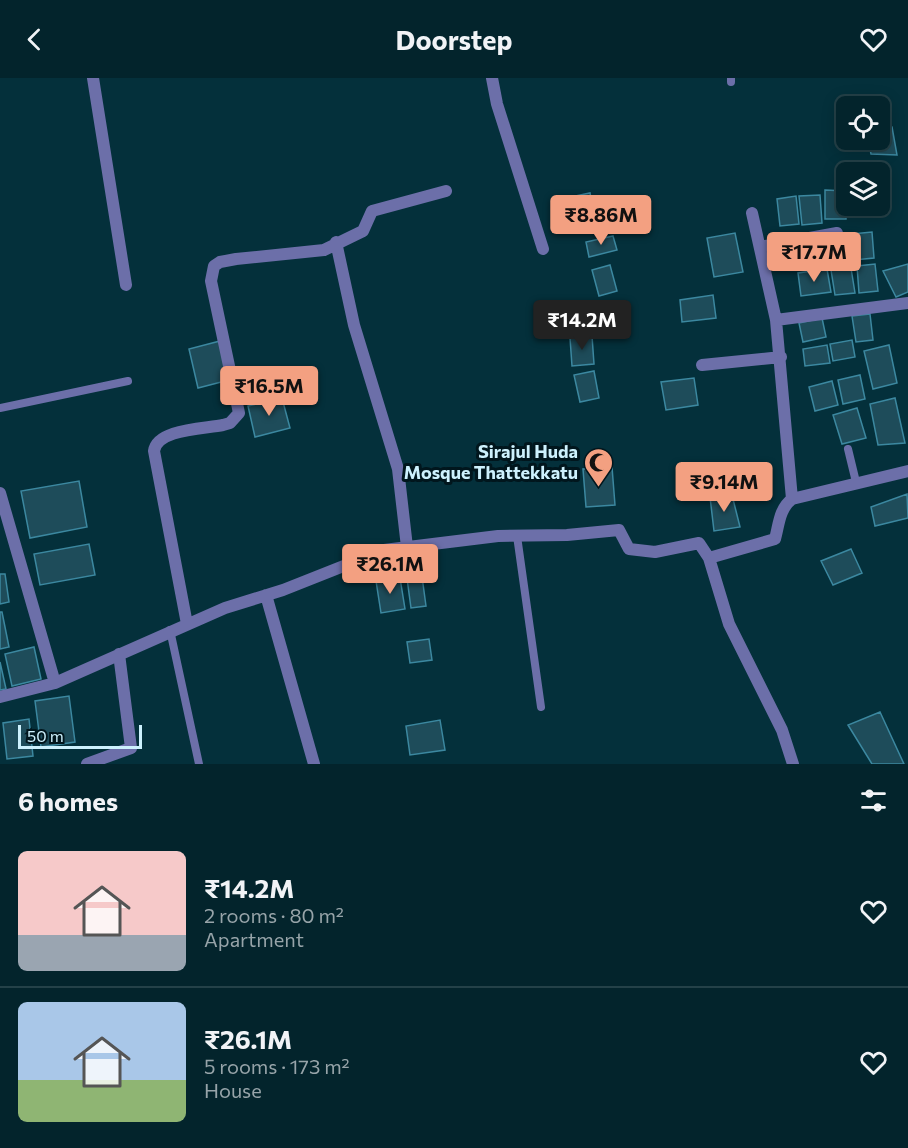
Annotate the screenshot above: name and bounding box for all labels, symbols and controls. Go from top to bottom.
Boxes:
icon: back [18,23,51,56]
text: Doorstep [396,23,512,56]
icon: heart [857,23,890,56]
map controls [836,96,890,216]
button: locate [836,96,890,150]
button: layers [836,162,890,216]
pin: ₹8.86M [552,195,650,246]
text: ₹8.86M [564,202,638,226]
pin: ₹17.7M [765,232,863,283]
text: ₹17.7M [781,239,847,263]
pin: ₹14.2M [533,300,631,351]
text: ₹14.2M [547,307,617,331]
pin: ₹16.5M [220,366,318,417]
text: ₹16.5M [234,373,304,397]
place label: Sirajul Huda Mosque Thattekkatu [404,440,578,483]
mosque icon: Sirajul Huda Mosque Thattekkatu [583,446,615,488]
pin: ₹9.14M [675,462,773,513]
text: ₹9.14M [690,469,758,493]
pin: ₹26.1M [341,544,439,595]
text: ₹26.1M [356,551,424,575]
scale bar [18,722,142,750]
text: 50 m [27,726,64,745]
icon: filters [857,784,890,817]
text: 6 homes [18,785,118,816]
text: ₹14.2M [204,872,294,903]
icon: home [66,875,138,947]
icon: heart [857,895,890,928]
text: 2 rooms · 80 m² [204,903,344,927]
text: Apartment [204,927,304,951]
text: ₹26.1M [204,1023,292,1054]
icon: home [66,1026,138,1098]
icon: heart [857,1046,890,1079]
text: 5 rooms · 173 m² [204,1054,350,1078]
text: House [204,1078,262,1102]

